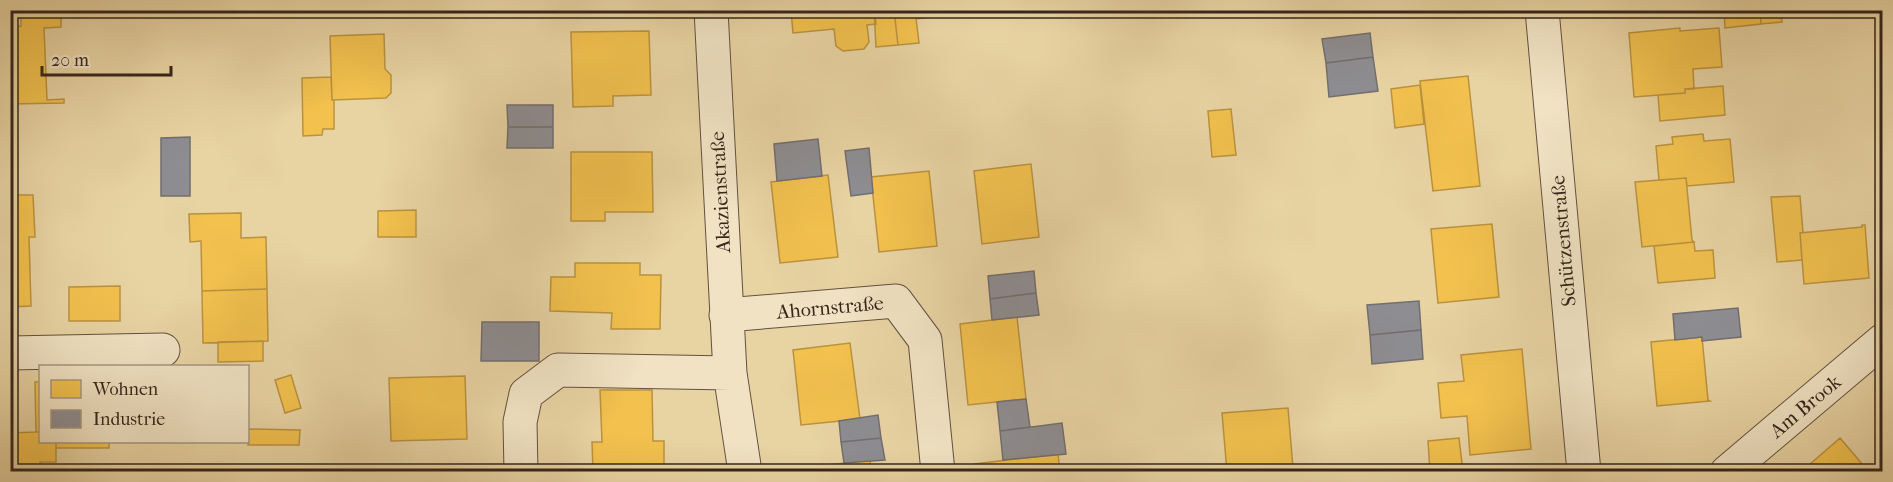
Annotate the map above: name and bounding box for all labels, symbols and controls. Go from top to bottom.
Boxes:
scale bar [42,39,171,77]
text: 20 m [51,50,89,71]
street label: Akazienstraße [706,130,735,254]
street label: Schützenstraße [1546,174,1581,308]
street label: Ahornstraße [775,291,885,324]
legend [39,365,249,443]
street label: Am Brook [1764,370,1846,443]
text: Wohnen [92,379,159,400]
text: Industrie [93,409,165,430]

